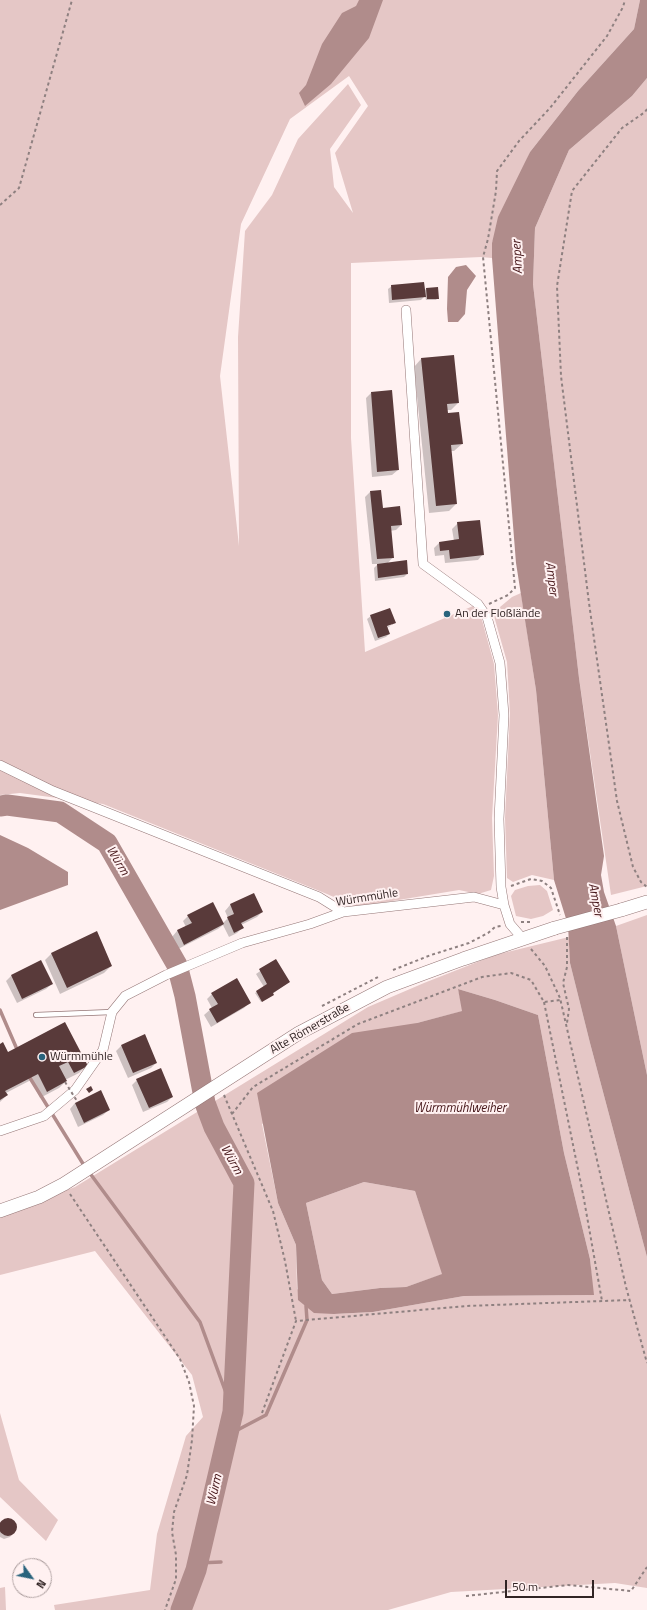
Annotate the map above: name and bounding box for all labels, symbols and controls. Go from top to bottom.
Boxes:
water label: Amper [509,240,527,274]
water label: Amper [541,561,561,597]
place label: An der Floßlände [455,607,540,621]
marker: An der Floßlände [442,609,452,619]
water label: Würm [102,844,132,878]
water label: Amper [584,882,606,918]
street label: Würmmühle [335,886,399,910]
street label: Alte Römerstraße [268,1000,352,1058]
place label: Würmmühle [50,1050,113,1064]
marker: Würmmühle [37,1052,47,1062]
water label: Würmmühlweiher [414,1101,506,1117]
water label: Würm [217,1143,245,1177]
water label: Würm [204,1473,226,1507]
north arrow [12,1558,52,1598]
scale bar [507,1572,596,1598]
text: N [32,1576,50,1592]
text: 50 m [512,1577,538,1596]

